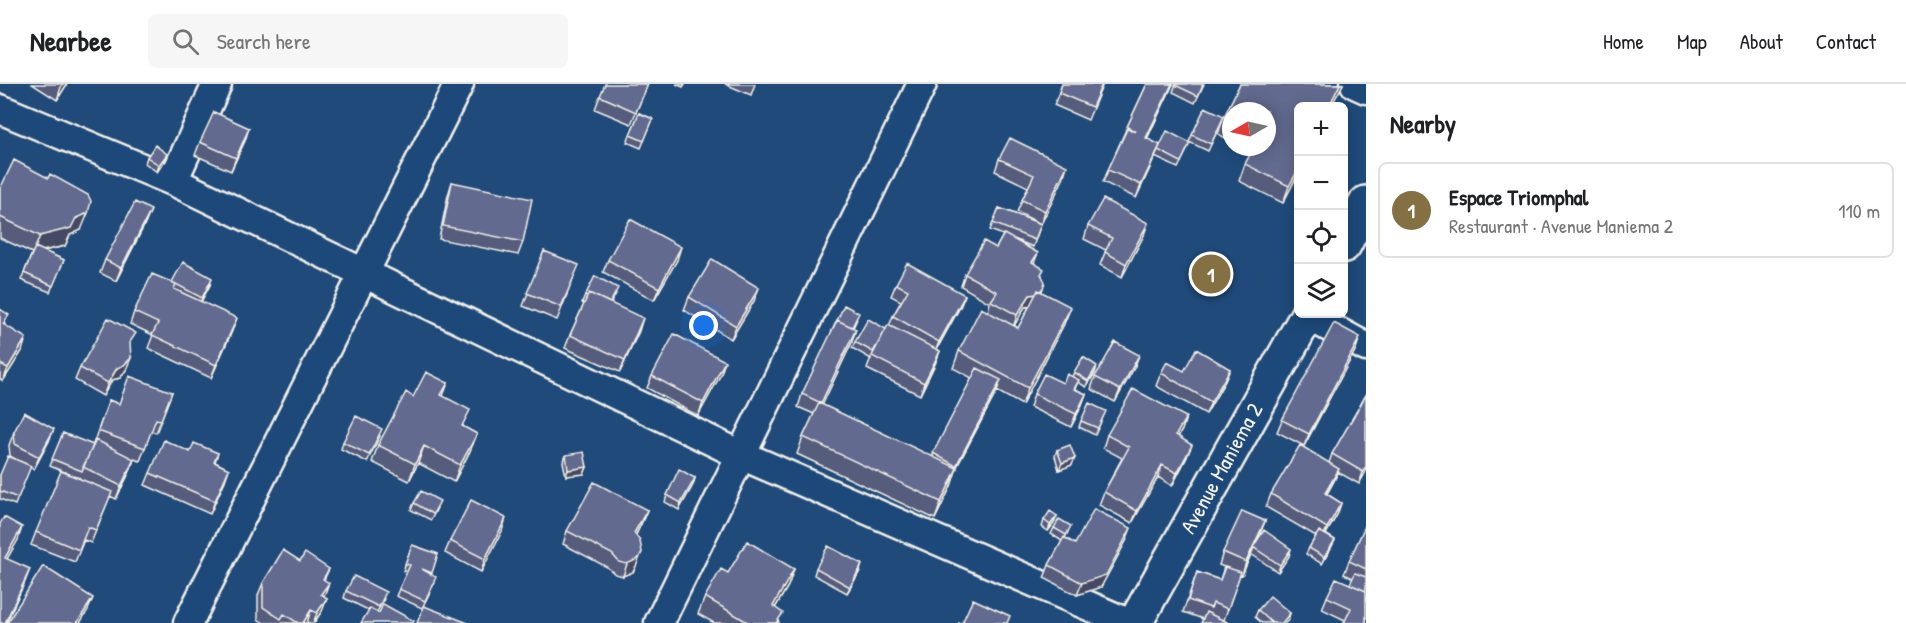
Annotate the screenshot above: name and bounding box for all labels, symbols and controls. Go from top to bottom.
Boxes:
search box [148,14,568,68]
text: Nearbee [30,22,112,60]
icon: search [169,25,202,58]
text: Search here [217,26,311,56]
text: Home [1603,27,1644,56]
text: Map [1677,27,1707,56]
text: About [1740,27,1783,56]
text: Contact [1816,27,1876,56]
north arrow [1222,102,1276,156]
map controls [1294,102,1348,318]
button: + [1294,102,1348,156]
text: Nearby [1390,106,1456,141]
button: − [1294,156,1348,210]
text: Espace Triomphal [1449,182,1588,212]
text: 1 [1408,197,1415,224]
text: 110 m [1838,197,1880,224]
button: locate [1294,210,1348,264]
text: Restaurant · Avenue Maniema 2 [1449,212,1673,239]
pin: 1 [1192,252,1230,297]
button: layers [1294,264,1348,318]
your location [689,311,718,340]
street label: Avenue Maniema 2 [1173,397,1270,539]

